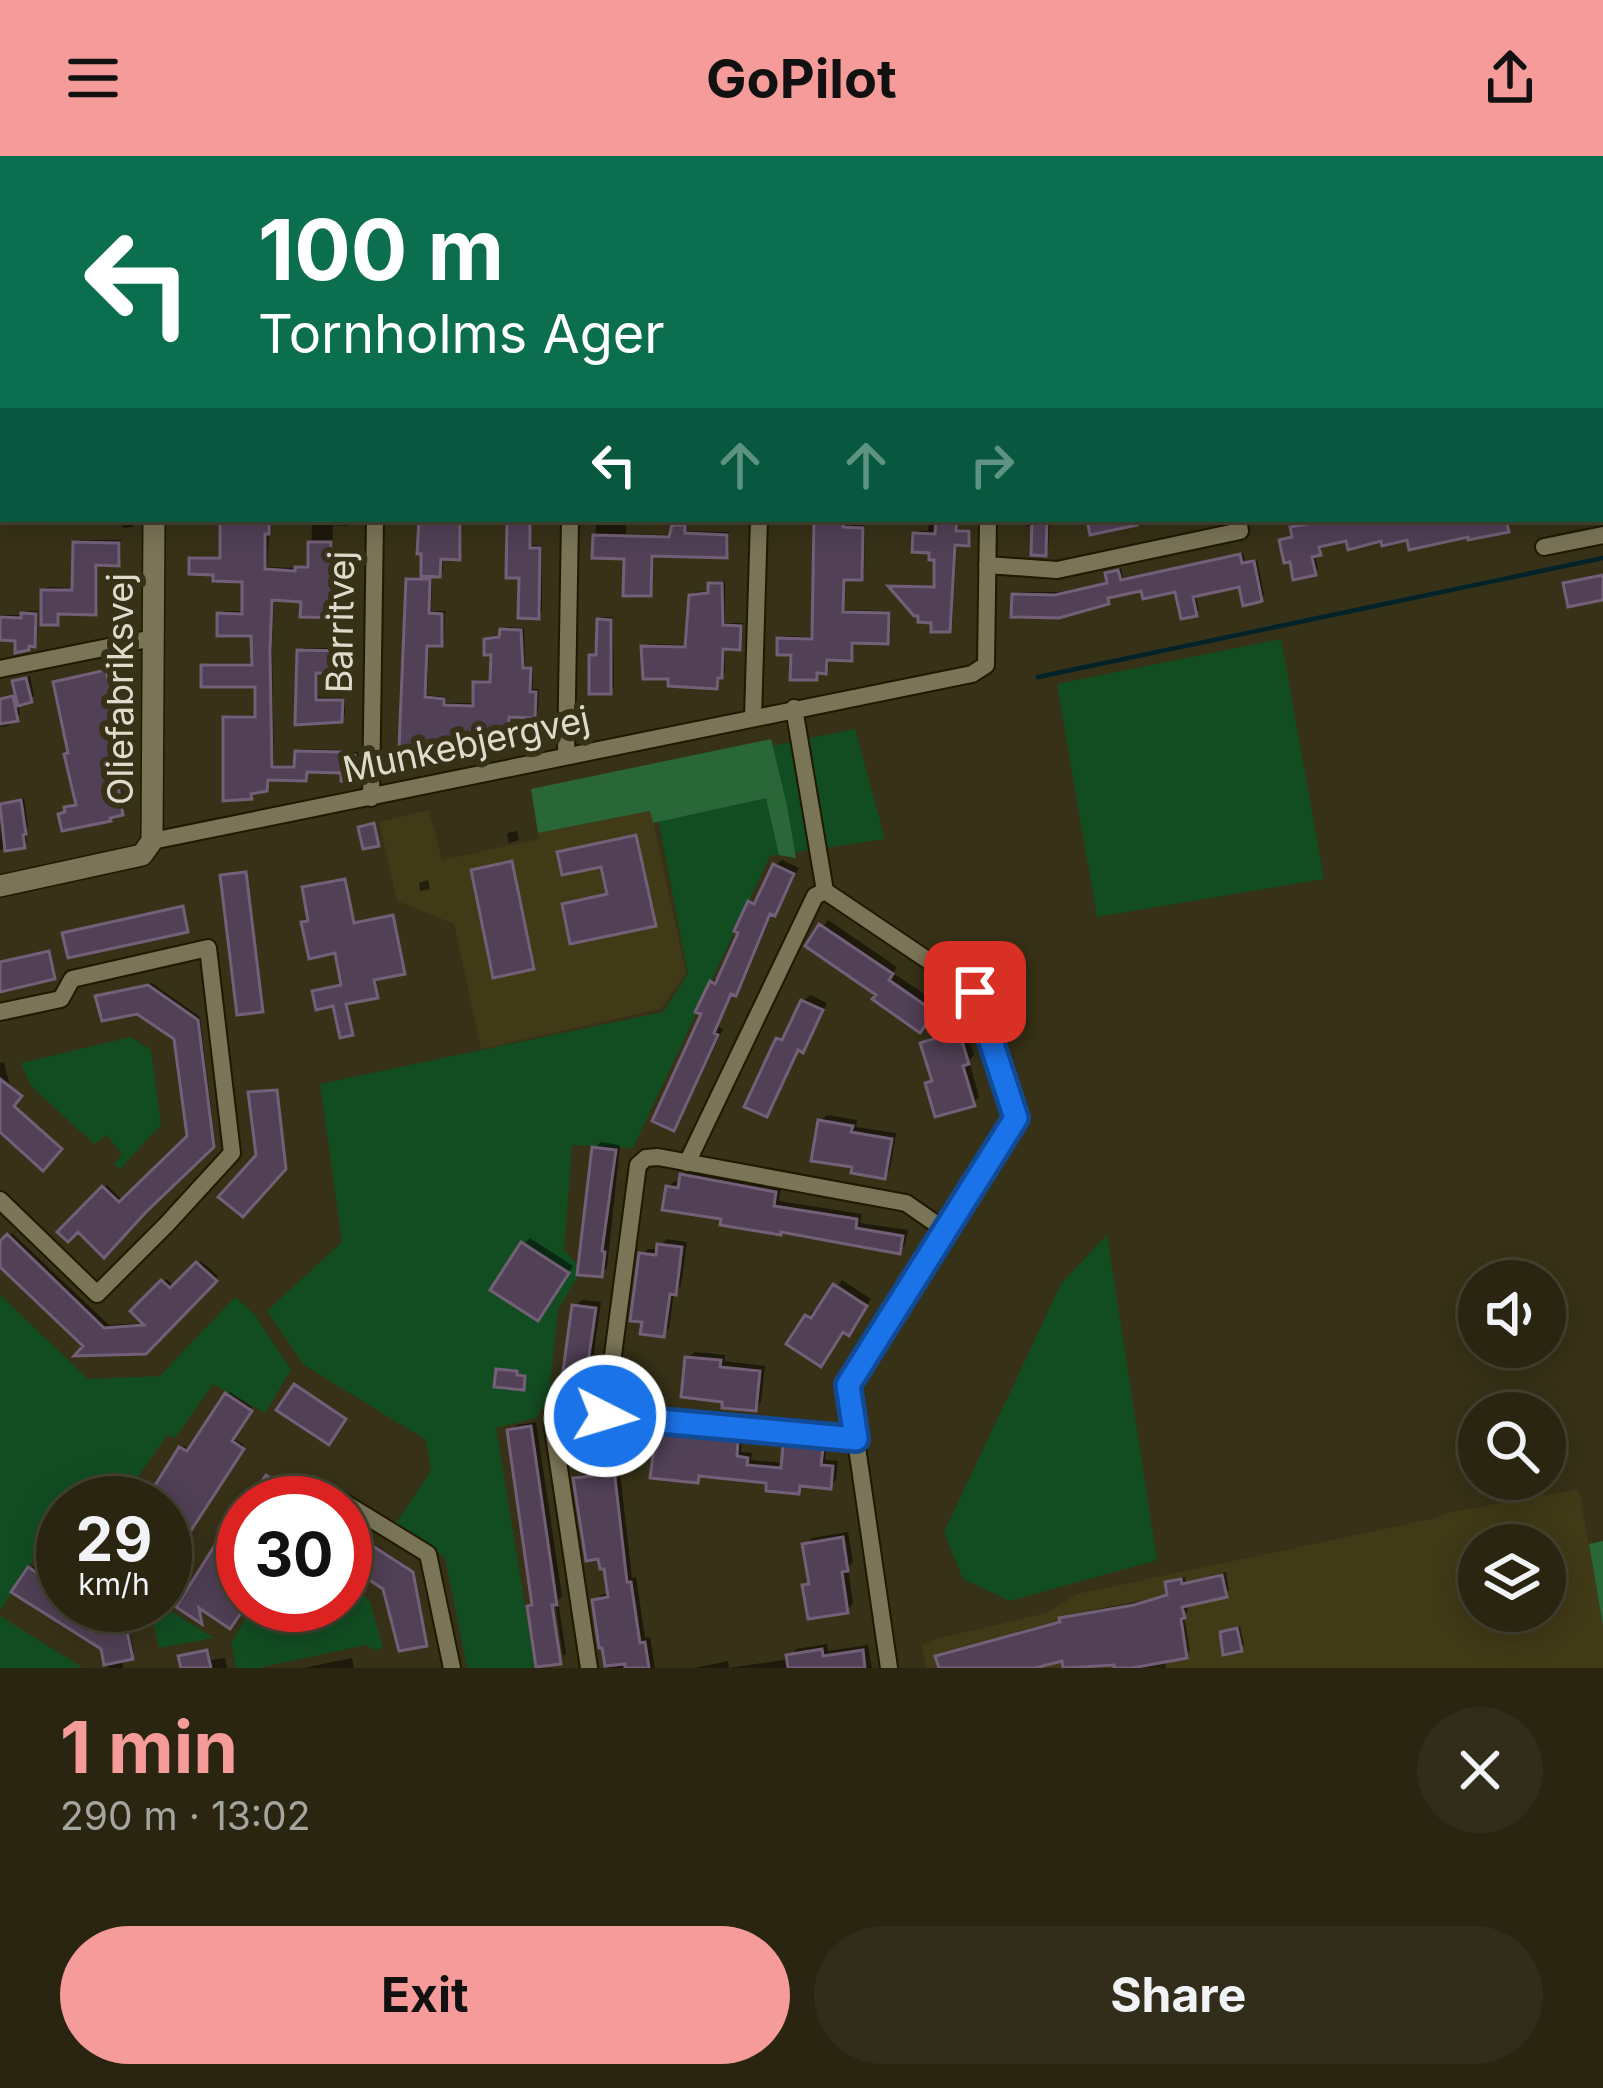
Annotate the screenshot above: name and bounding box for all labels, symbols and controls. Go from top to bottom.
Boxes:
icon: menu [60,45,126,111]
icon: share [1477,45,1543,111]
text: GoPilot [706,46,897,111]
text: 100 m [258,199,504,300]
icon: left [60,204,216,360]
text: Tornholms Ager [258,301,665,366]
icon: left [581,432,647,498]
icon: ahead [707,432,773,498]
icon: ahead [833,432,899,498]
icon: right [959,432,1025,498]
street label: Barritvej [317,550,363,694]
street label: Oliefabriksvej [98,573,142,805]
street label: Munkebjergvej [339,696,593,792]
pin [924,941,1026,1043]
icon: arrive [942,959,1008,1025]
map controls [1458,1260,1566,1632]
button: sound [1458,1260,1566,1368]
position arrow [542,1353,668,1479]
button: search [1458,1392,1566,1500]
speed limit sign: 30 [216,1476,372,1632]
text: 29 [76,1503,152,1575]
button: layers [1458,1524,1566,1632]
text: km/h [78,1566,150,1602]
text: 1 min [60,1703,238,1790]
button: close [1417,1707,1543,1833]
text: 290 m · 13:02 [60,1792,310,1839]
button: Exit [60,1926,790,2064]
button: Share [814,1926,1543,2064]

